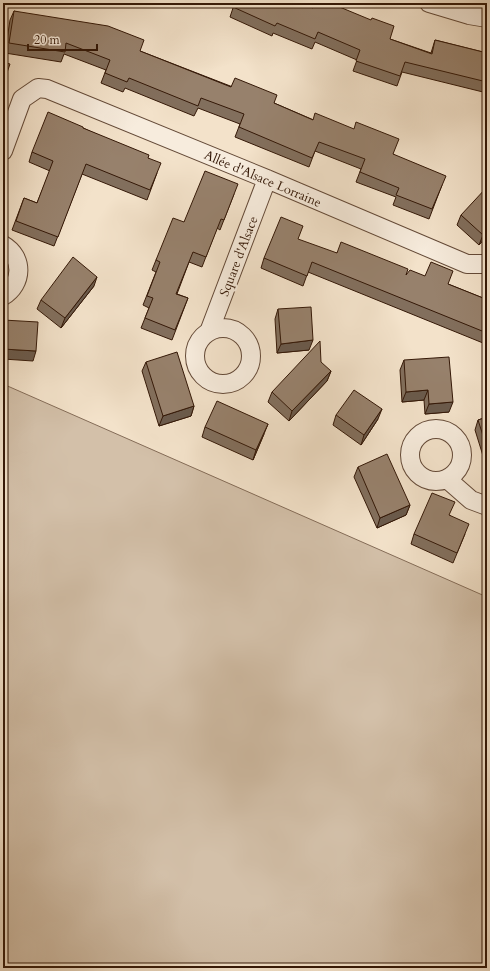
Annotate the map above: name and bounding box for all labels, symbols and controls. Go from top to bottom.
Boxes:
scale bar [28,26,97,52]
text: 20 m [34,32,61,48]
street label: Allée d'Alsace Lorraine [201,146,324,212]
street label: Square d'Alsace [215,214,263,299]

